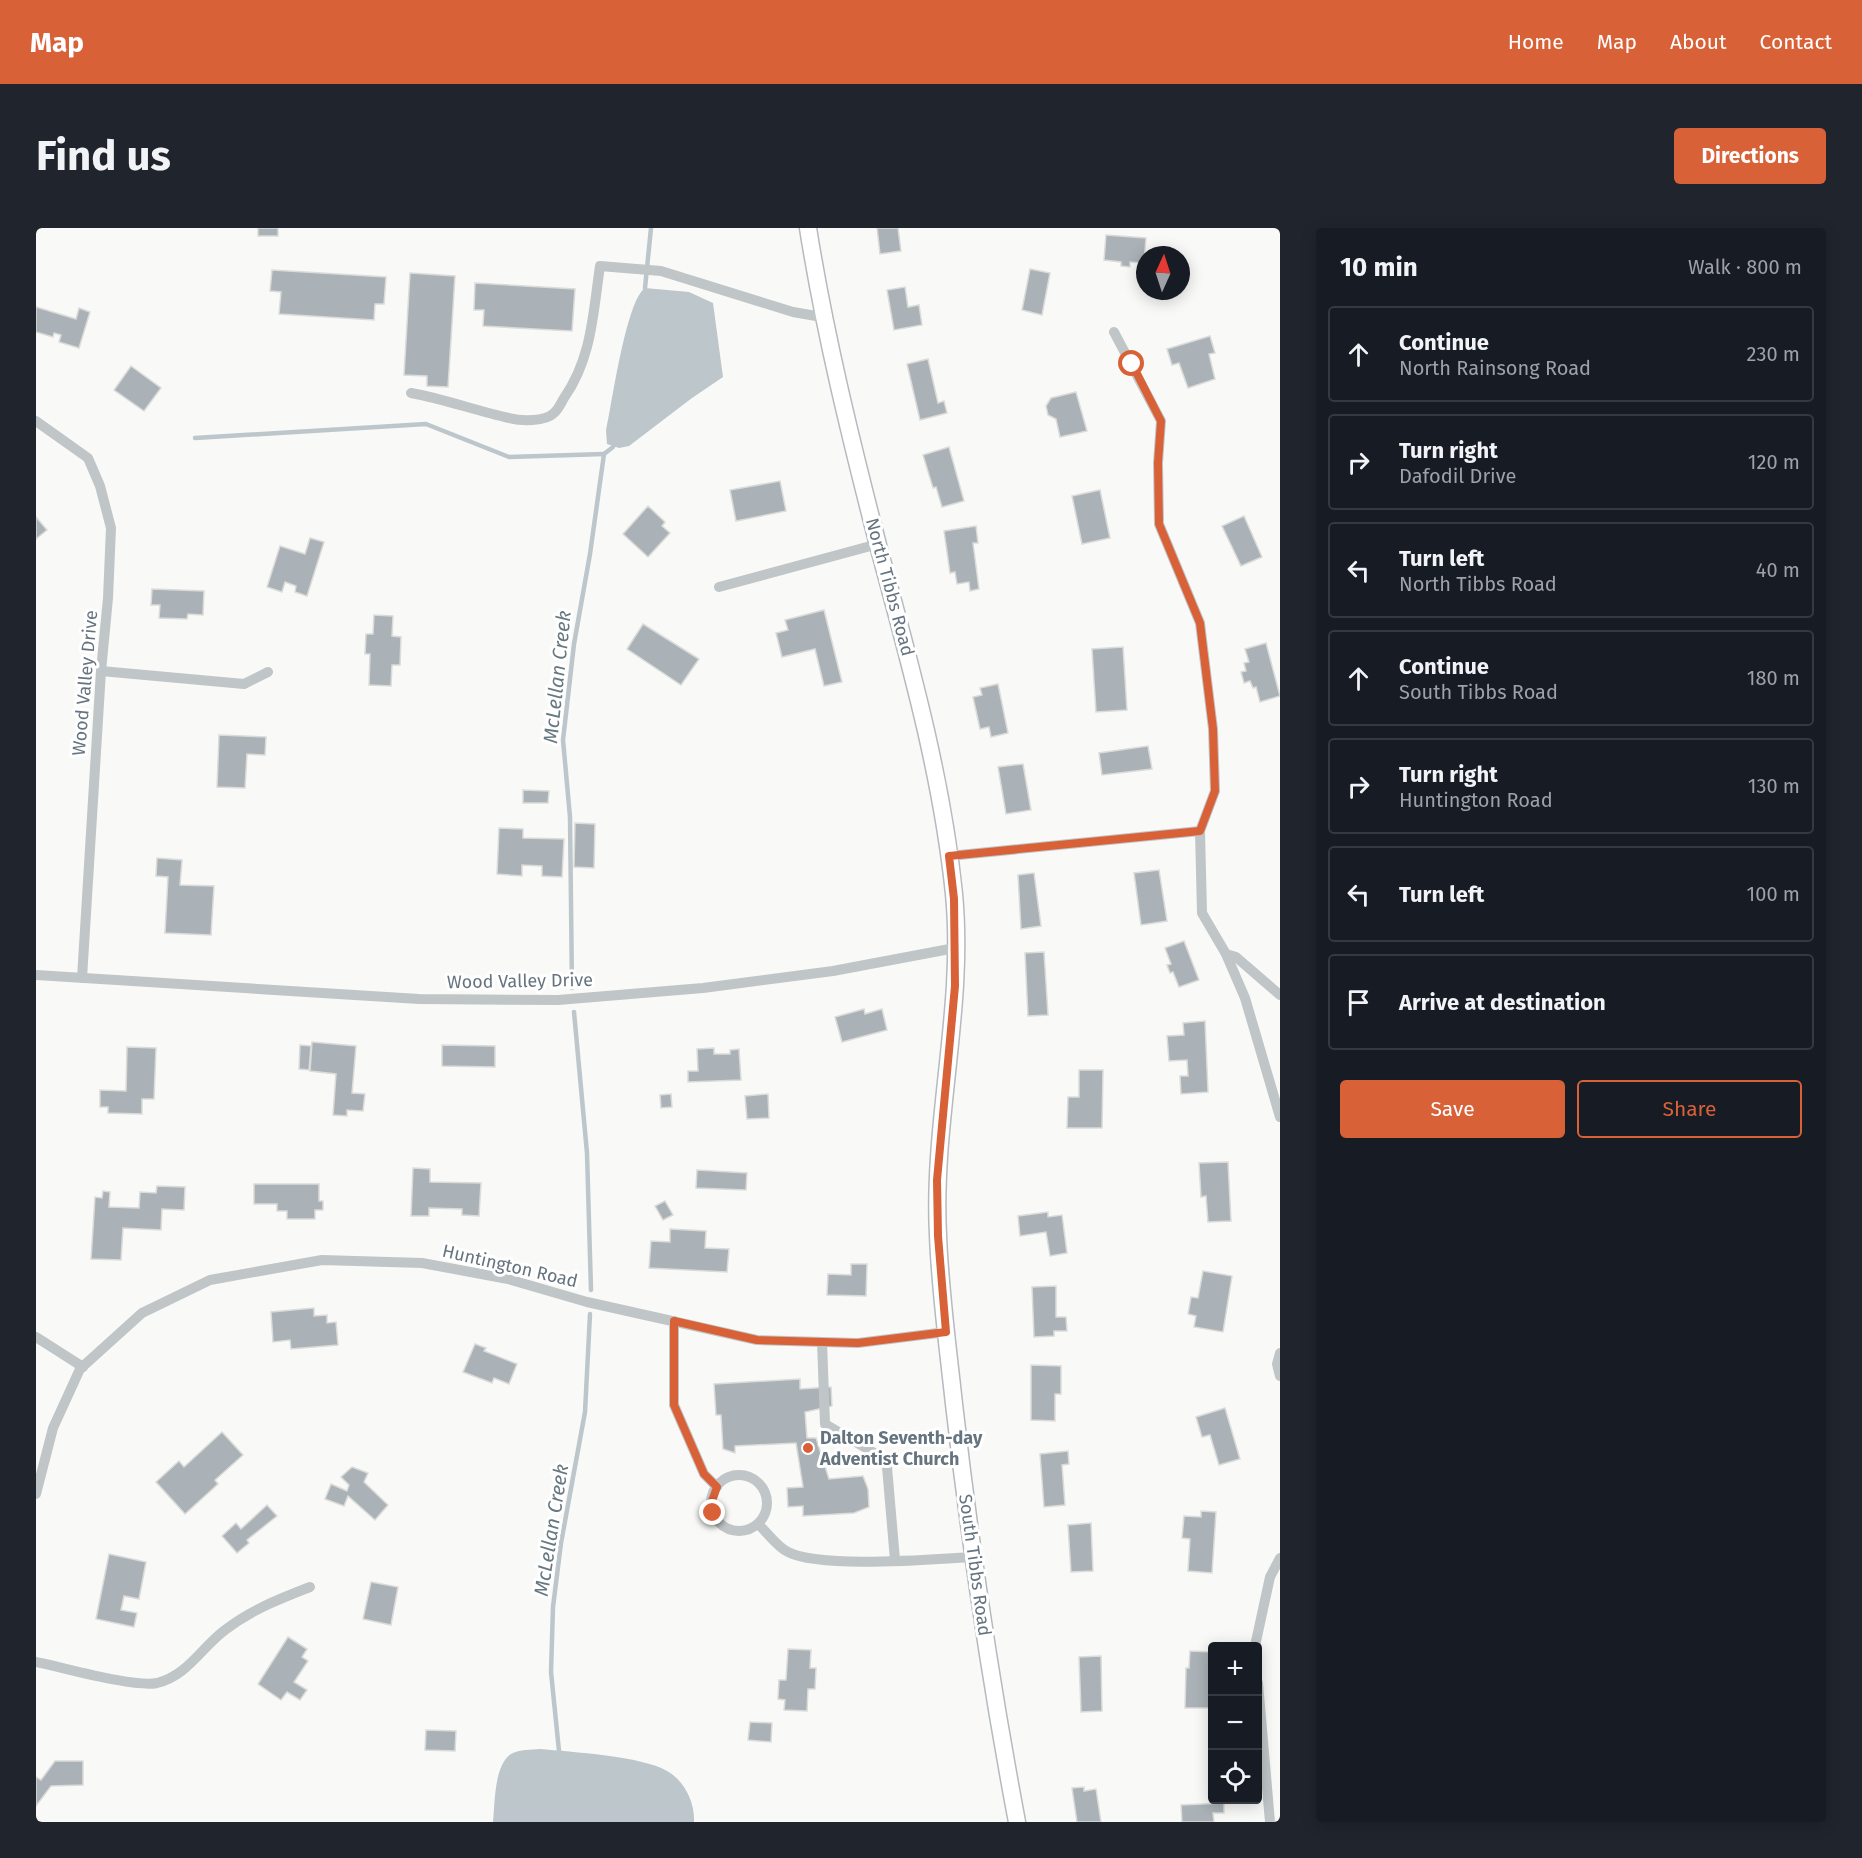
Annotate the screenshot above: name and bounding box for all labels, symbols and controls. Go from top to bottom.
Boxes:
text: Map [30,26,84,59]
text: Home [1508,29,1564,55]
text: Map [1597,29,1637,55]
text: About [1670,29,1727,55]
text: Contact [1760,29,1832,55]
button: Directions [1674,128,1826,184]
text: Find us [36,131,171,181]
north arrow [1136,246,1190,300]
text: 10 min [1340,252,1418,283]
text: Walk · 800 m [1688,255,1802,279]
text: Continue [1399,329,1489,356]
icon: ahead [1342,338,1375,371]
text: 230 m [1747,342,1800,366]
route start [1118,350,1144,376]
text: North Rainsong Road [1399,356,1591,380]
text: Turn right [1399,437,1498,464]
icon: right [1342,446,1375,479]
text: 120 m [1748,450,1800,474]
text: Dafodil Drive [1399,464,1516,488]
street label: North Tibbs Road [861,516,919,658]
text: Turn left [1399,545,1484,572]
icon: left [1342,554,1375,587]
text: 40 m [1756,558,1800,582]
text: North Tibbs Road [1399,572,1557,596]
street label: Wood Valley Drive [68,609,102,757]
water label: McLellan Creek [538,609,576,745]
text: Continue [1399,653,1489,680]
icon: ahead [1342,662,1375,695]
text: 180 m [1747,666,1800,690]
text: South Tibbs Road [1399,680,1558,704]
text: Turn right [1399,761,1498,788]
icon: right [1342,770,1375,803]
text: 130 m [1748,774,1800,798]
text: Huntington Road [1399,788,1553,812]
icon: left [1342,878,1375,911]
text: Turn left [1399,881,1484,908]
text: 100 m [1747,882,1800,906]
street label: Wood Valley Drive [447,969,593,993]
icon: arrive [1342,986,1375,1019]
text: Arrive at destination [1399,989,1606,1016]
button: Save [1340,1080,1565,1138]
button: Share [1577,1080,1802,1138]
street label: Huntington Road [440,1240,580,1292]
place label: Dalton Seventh-day Adventist Church [819,1427,983,1470]
marker: Dalton Seventh-day Adventist Church [801,1441,815,1455]
water label: McLellan Creek [529,1462,573,1598]
street label: South Tibbs Road [954,1493,996,1637]
route end [699,1499,725,1525]
map controls [1208,1642,1262,1804]
button: + [1208,1642,1262,1696]
button: − [1208,1696,1262,1750]
button: locate [1208,1750,1262,1804]

